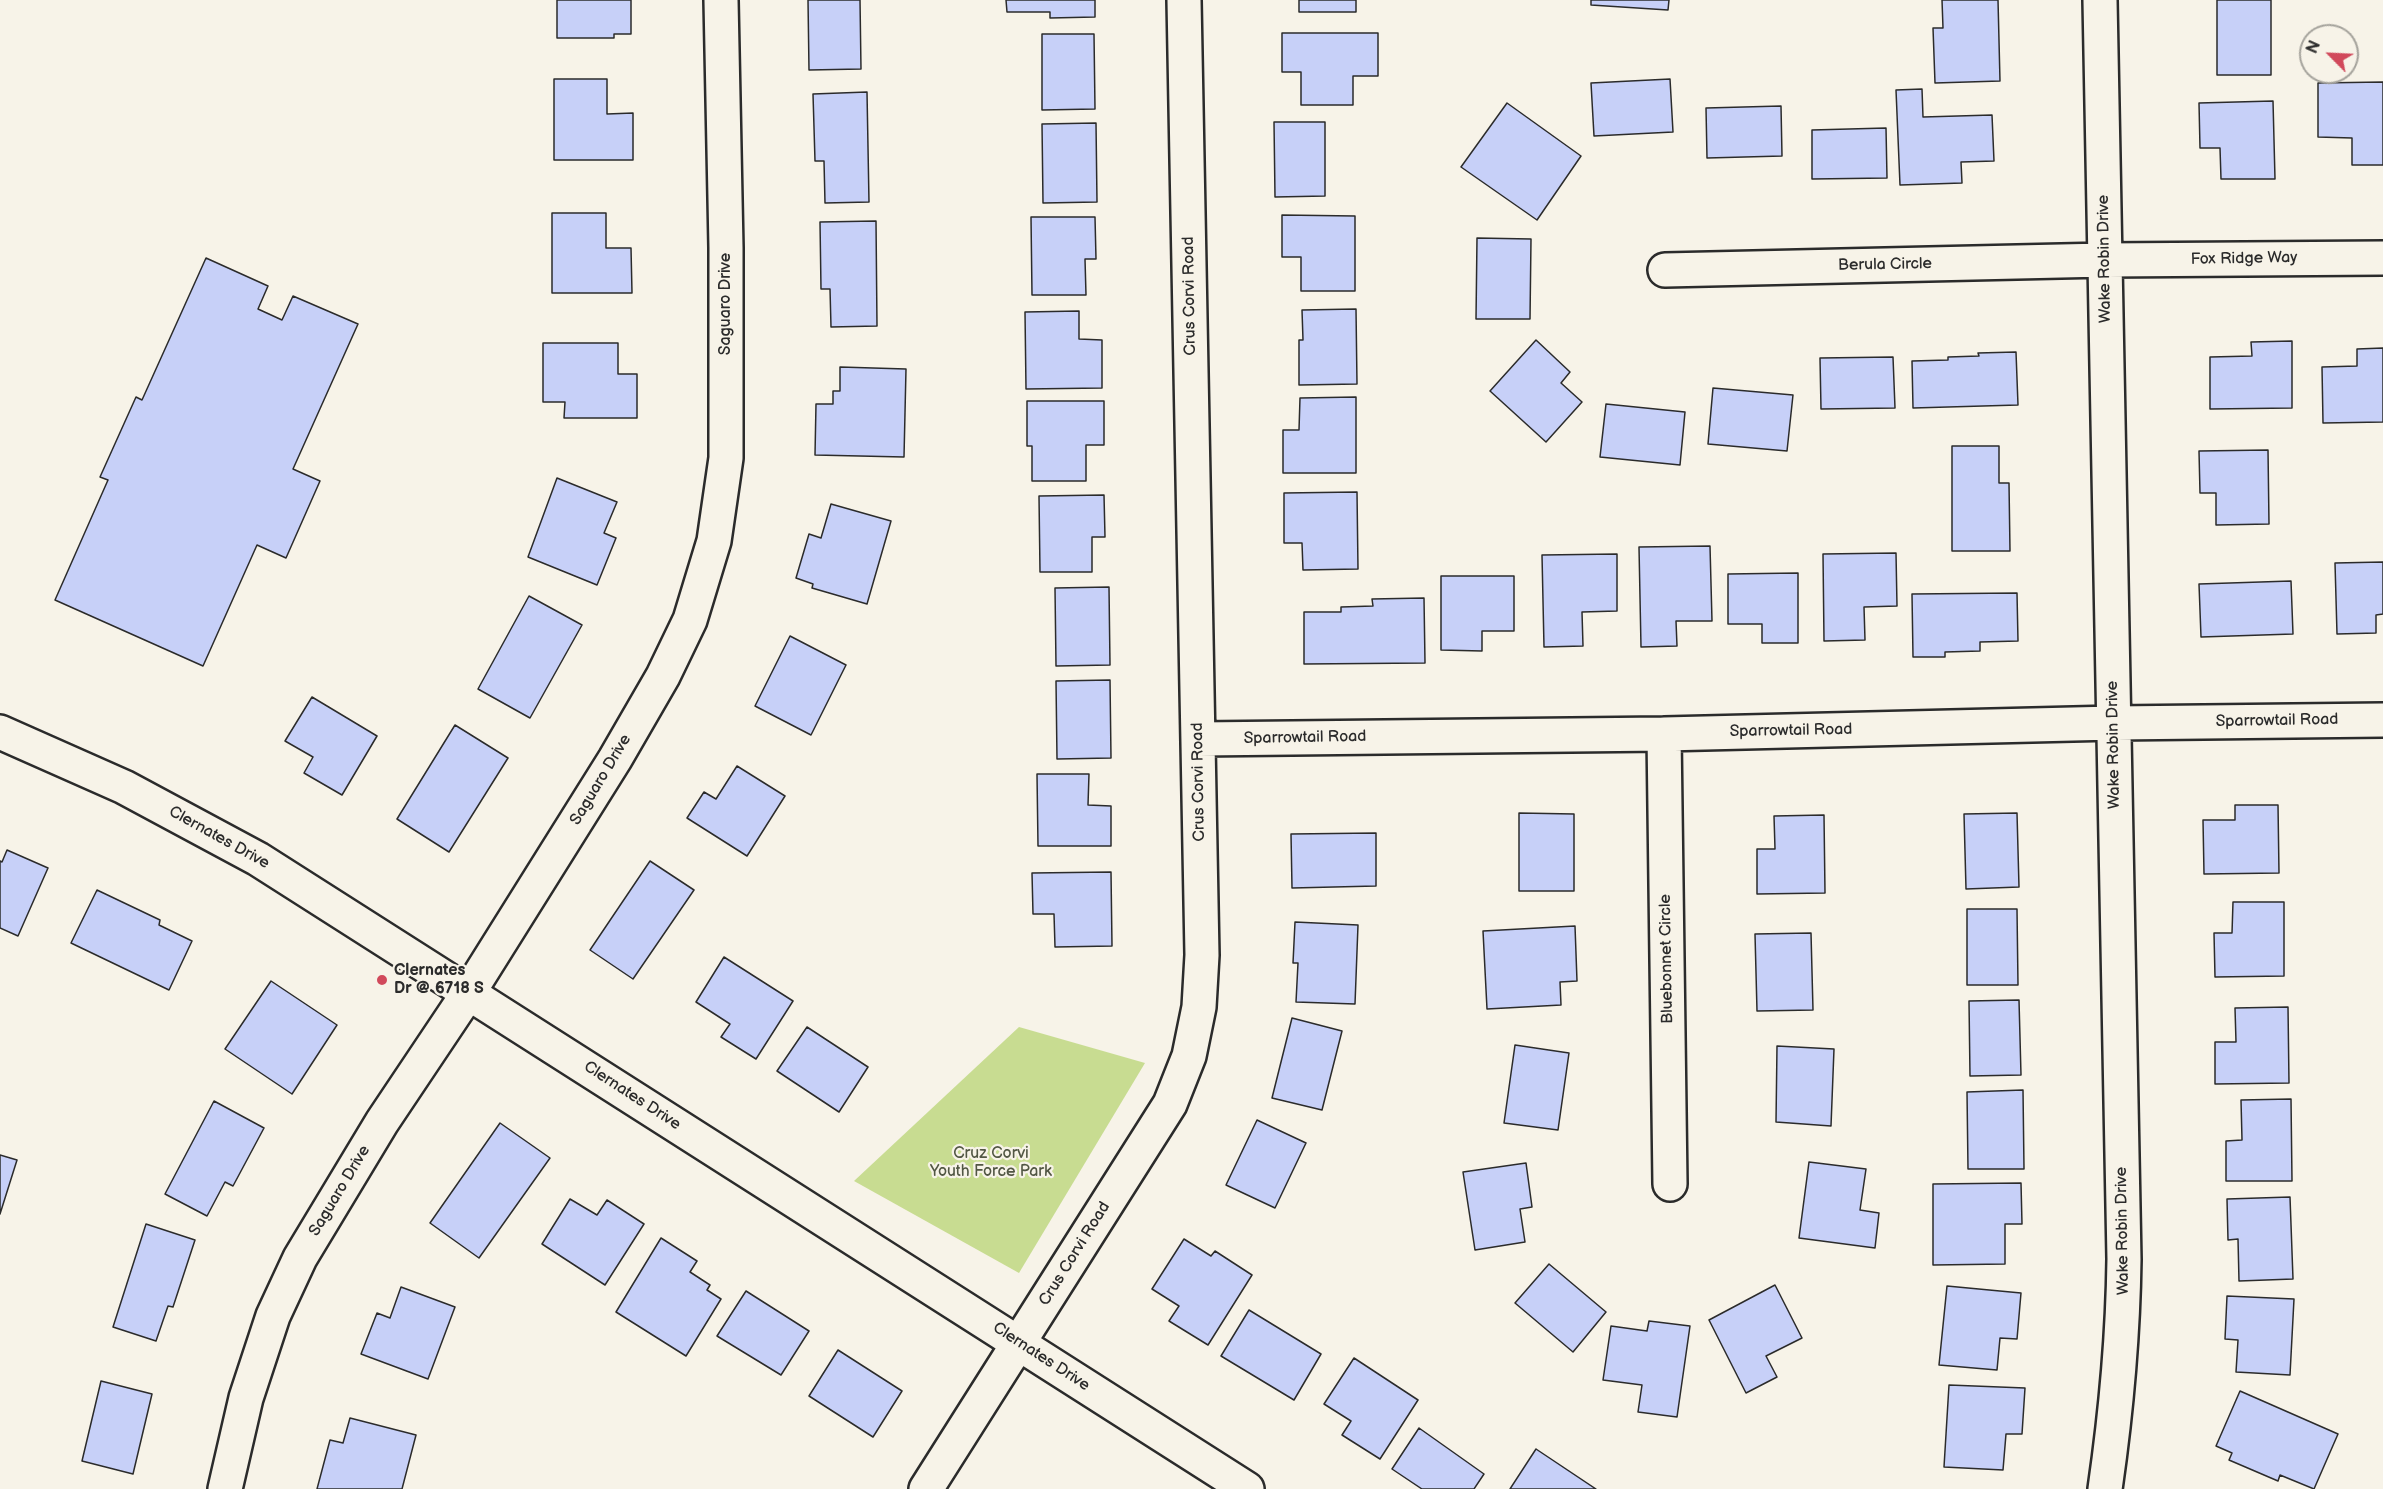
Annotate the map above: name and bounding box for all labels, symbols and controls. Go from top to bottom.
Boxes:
north arrow [2299,24,2359,84]
text: N [2303,38,2325,57]
street label: Wake Robin Drive [2094,195,2116,323]
street label: Crus Corvi Road [1179,236,1201,356]
street label: Fox Ridge Way [2190,248,2298,270]
street label: Saguaro Drive [716,253,736,355]
street label: Berula Circle [1838,255,1932,275]
street label: Wake Robin Drive [2103,681,2125,809]
street label: Sparrowtail Road [2215,710,2339,732]
street label: Sparrowtail Road [1729,720,1853,742]
street label: Crus Corvi Road [1188,722,1210,842]
street label: Sparrowtail Road [1243,727,1367,749]
street label: Saguaro Drive [566,731,636,829]
street label: Clernates Drive [165,802,273,874]
street label: Bluebonnet Circle [1656,894,1678,1024]
place label: Clernates Dr @ 6718 S [394,961,484,999]
marker: Clernates Dr @ 6718 S [375,973,389,987]
street label: Clernates Drive [580,1057,684,1135]
street label: Saguaro Drive [305,1142,375,1240]
park label: Cruz Corvi Youth Force Park [930,1144,1052,1182]
street label: Wake Robin Drive [2112,1167,2134,1295]
street label: Crus Corvi Road [1035,1198,1115,1310]
street label: Clernates Drive [989,1318,1093,1396]

